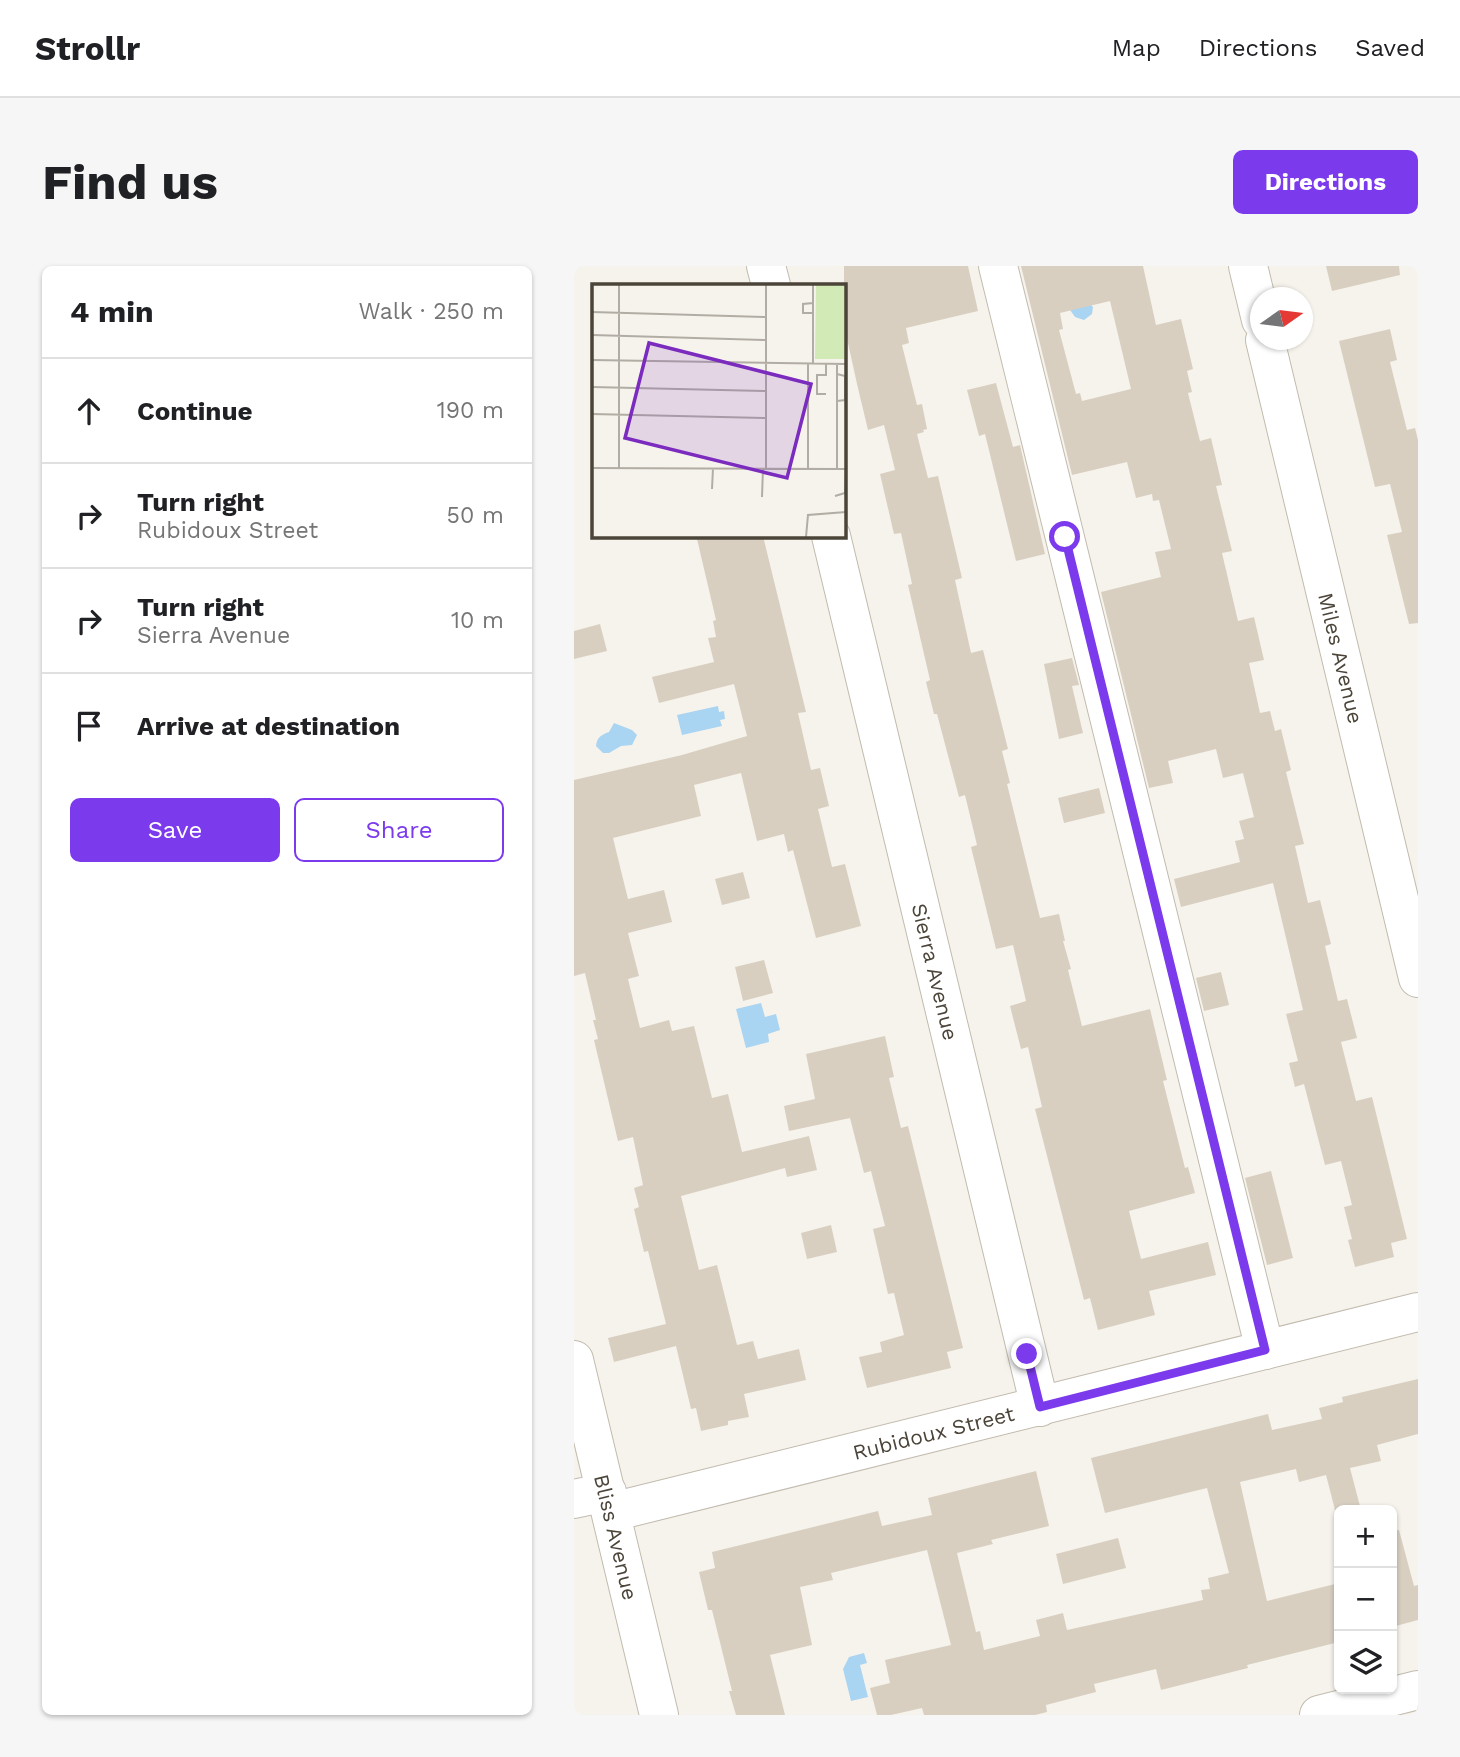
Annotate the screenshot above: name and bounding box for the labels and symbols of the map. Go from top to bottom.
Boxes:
inset map [592,284,845,537]
north arrow [1250,287,1313,350]
route start [1049,521,1080,552]
street label: Miles Avenue [1313,590,1369,726]
street label: Sierra Avenue [907,901,964,1043]
route end [1011,1338,1042,1369]
street label: Rubidoux Street [850,1400,1017,1464]
street label: Bliss Avenue [589,1472,644,1602]

